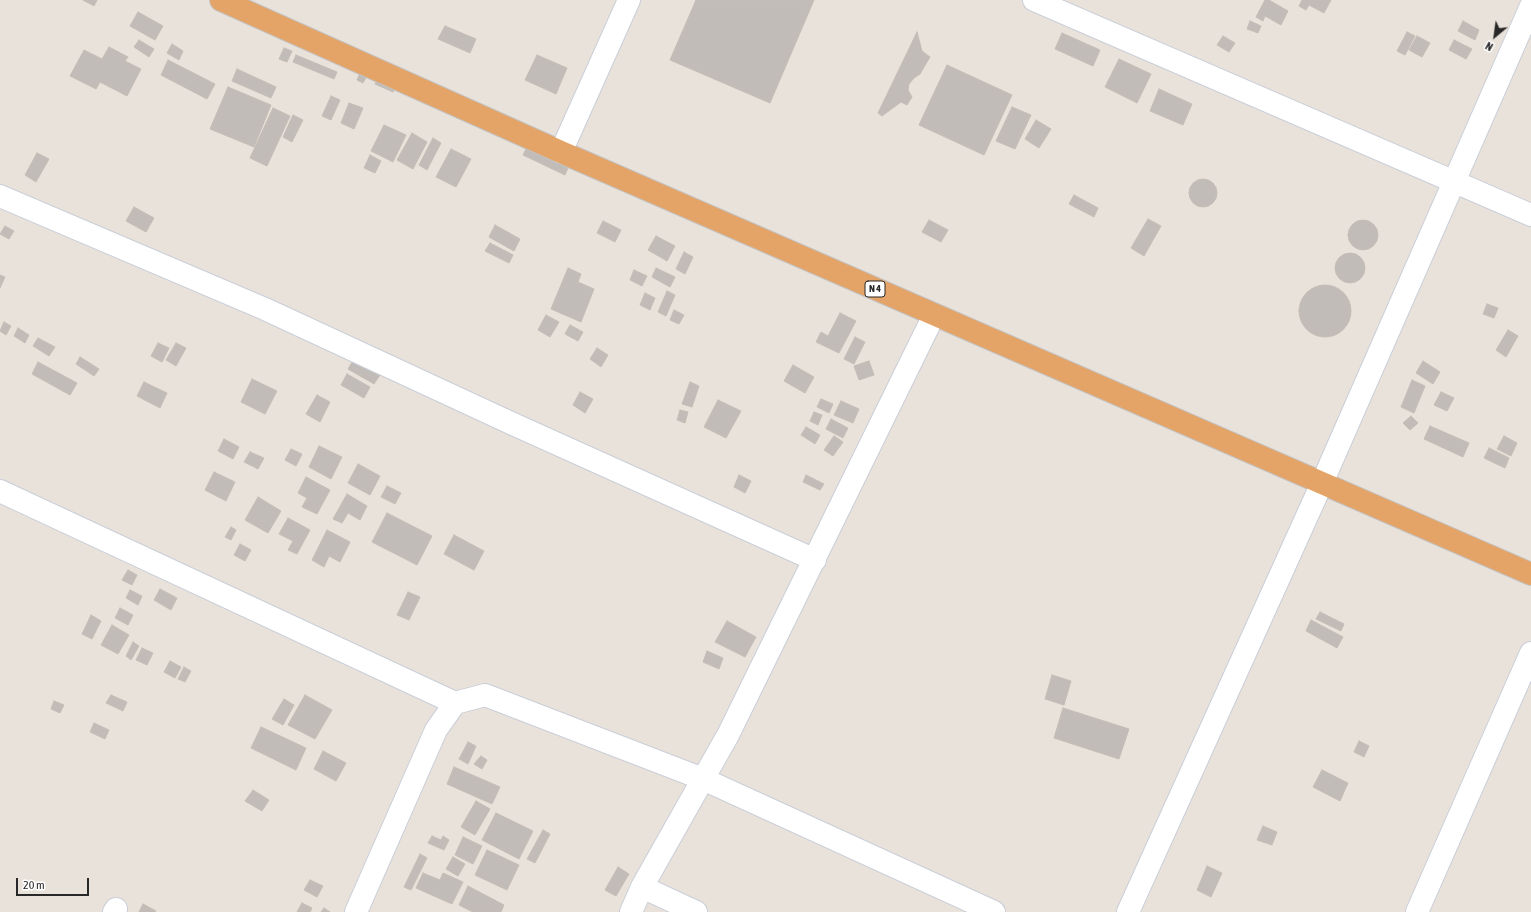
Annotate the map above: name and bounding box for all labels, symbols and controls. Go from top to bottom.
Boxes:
north arrow [1475,16,1515,56]
text: N [1483,40,1495,53]
road number: N 4 [865,281,885,297]
scale bar [18,870,91,896]
text: 20 m [23,878,45,892]

